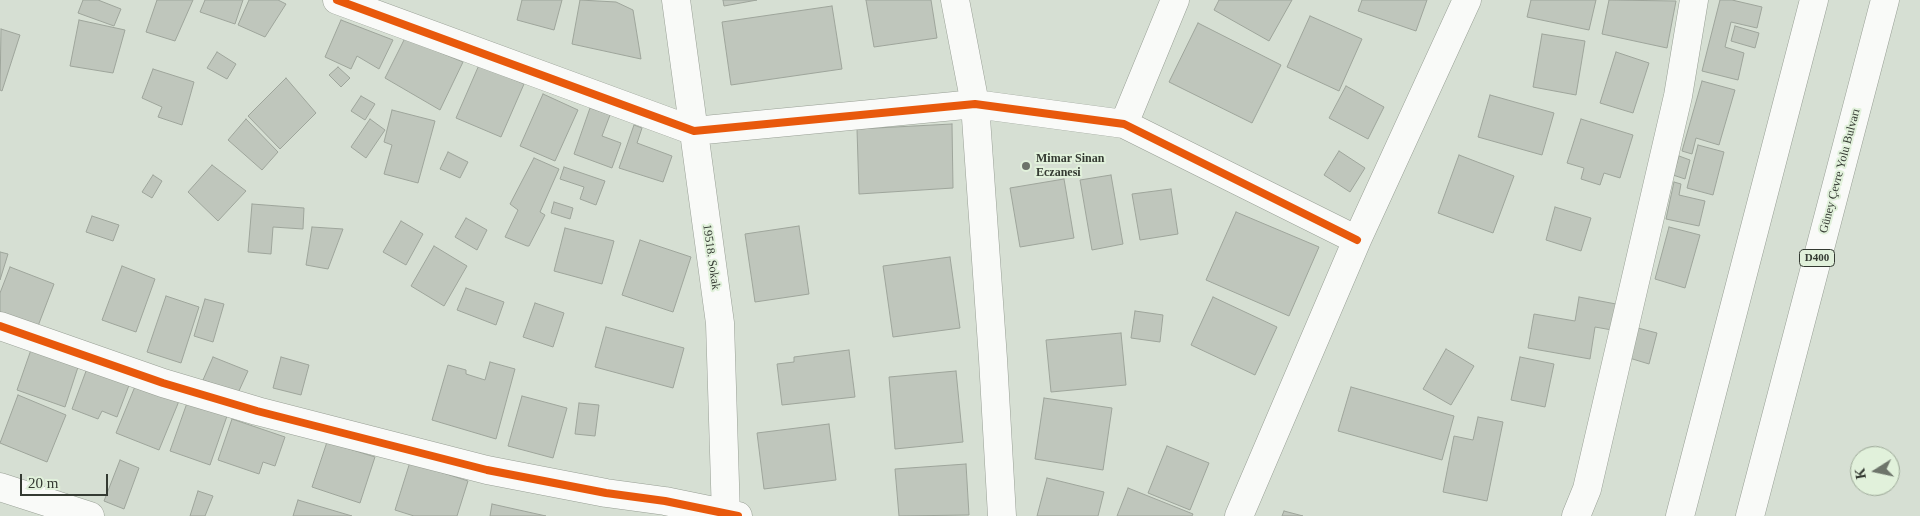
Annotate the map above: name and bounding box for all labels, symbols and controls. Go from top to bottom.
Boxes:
street label: Güney Çevre Yolu Bulvarı [1816,107,1864,235]
place label: Mimar Sinan Eczanesi [1036,152,1104,180]
marker: Mimar Sinan Eczanesi [1020,160,1032,172]
street label: 19518. Sokak [699,223,723,291]
road number: D400 [1800,250,1834,266]
north arrow [1850,446,1900,496]
scale bar [22,464,110,496]
text: K [1852,467,1869,480]
text: 20 m [28,475,58,491]

